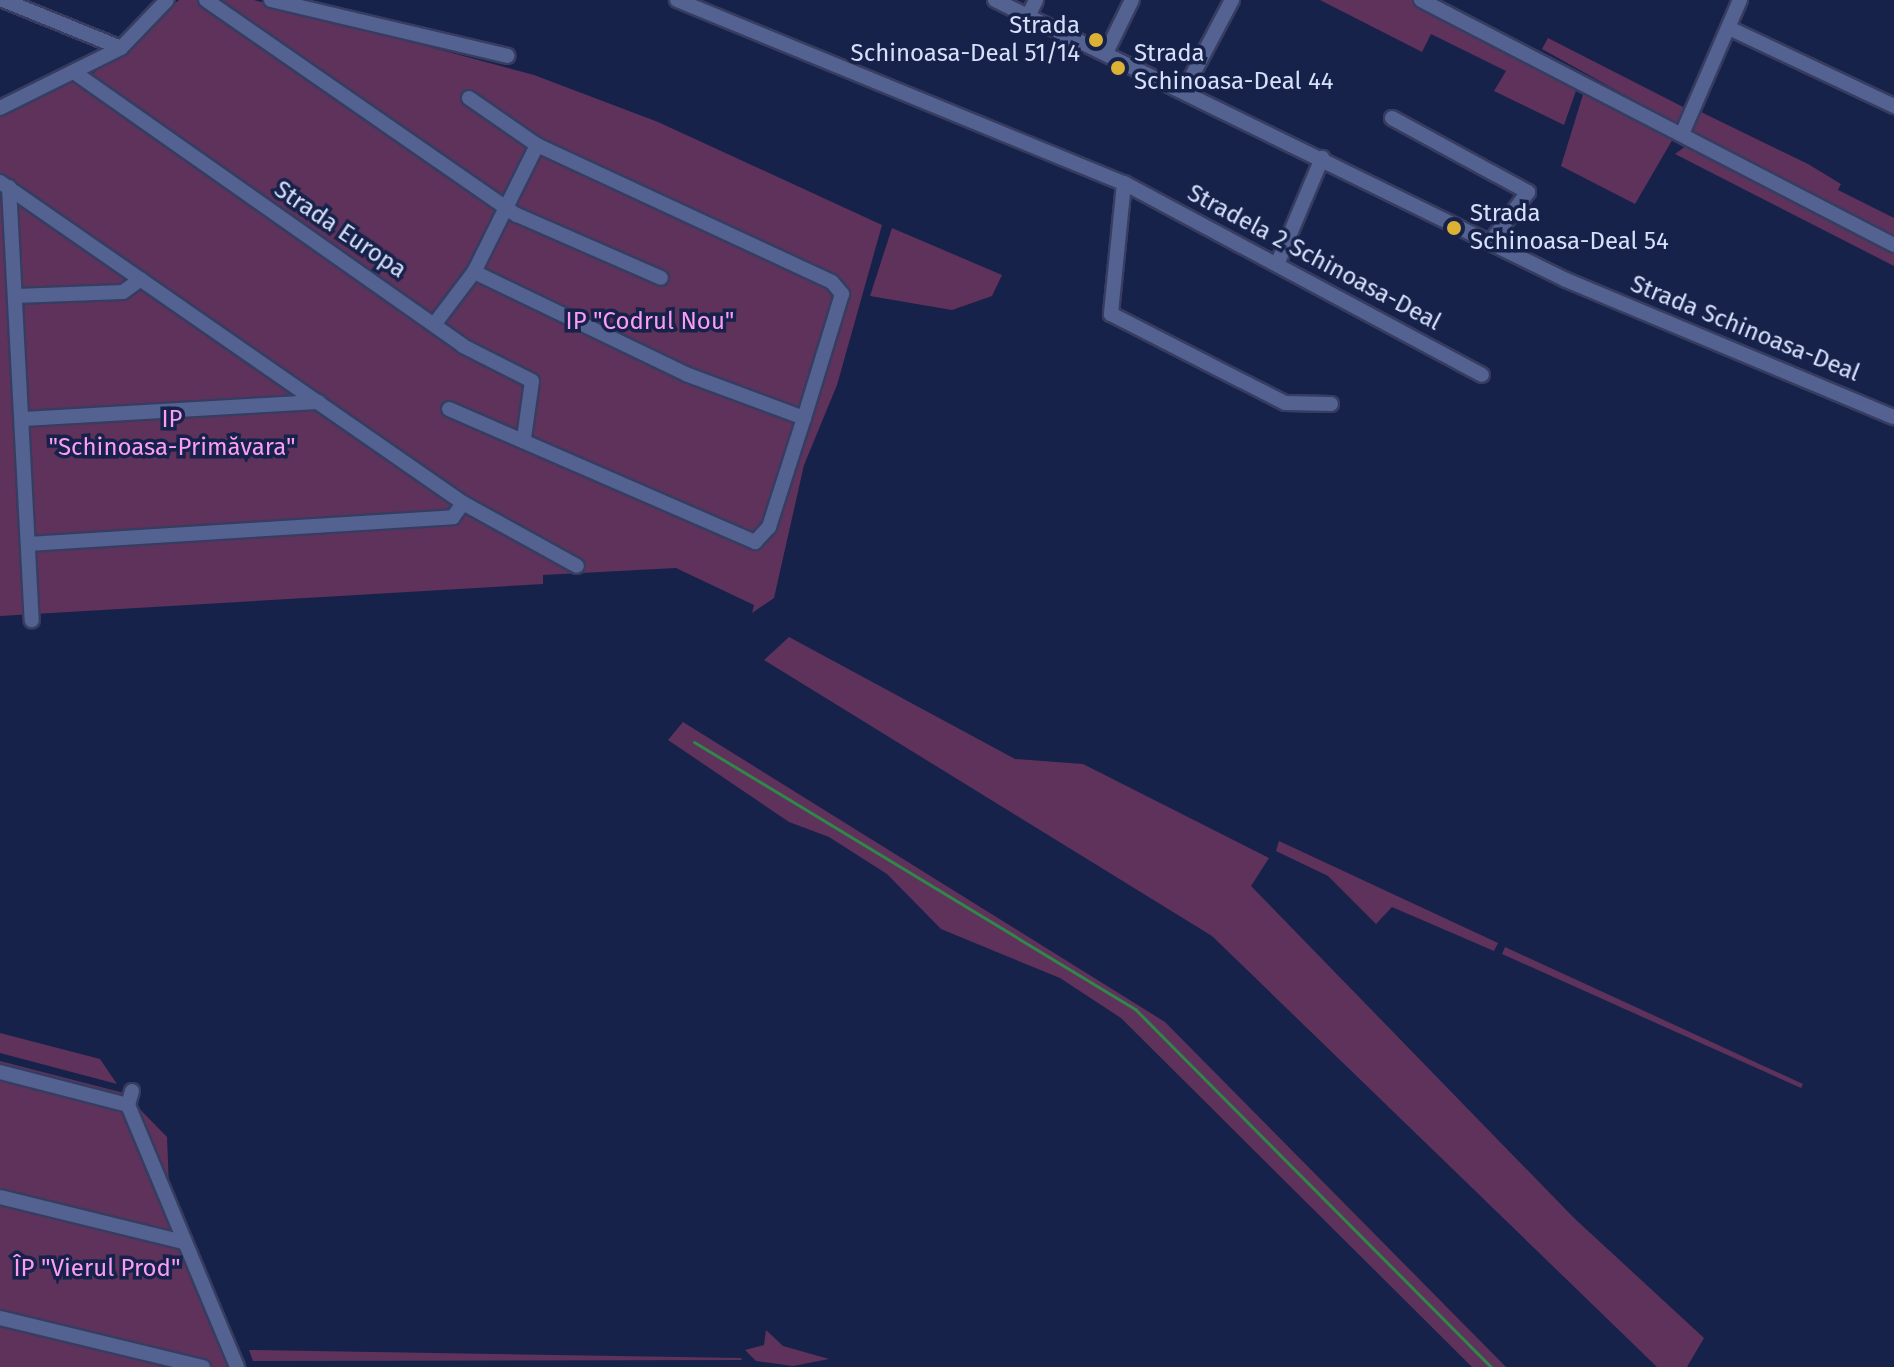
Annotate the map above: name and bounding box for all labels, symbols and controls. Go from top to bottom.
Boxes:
place label: Strada Schinoasa-Deal 51/14 [851,12,1080,68]
marker: Strada Schinoasa-Deal 51/14 [1087,31,1105,49]
place label: Strada Schinoasa-Deal 44 [1134,40,1334,96]
marker: Strada Schinoasa-Deal 44 [1109,59,1127,77]
street label: Strada Europa [268,175,412,285]
street label: Stradela 2 Schinoasa-Deal [1182,179,1446,337]
place label: Strada Schinoasa-Deal 54 [1470,200,1669,256]
marker: Strada Schinoasa-Deal 54 [1445,219,1463,237]
street label: Strada Schinoasa-Deal [1626,270,1864,388]
park label: IP "Codrul Nou" [566,308,734,336]
park label: IP "Schinoasa-Primăvara" [48,406,296,462]
park label: ÎP "Vierul Prod" [14,1255,180,1283]

